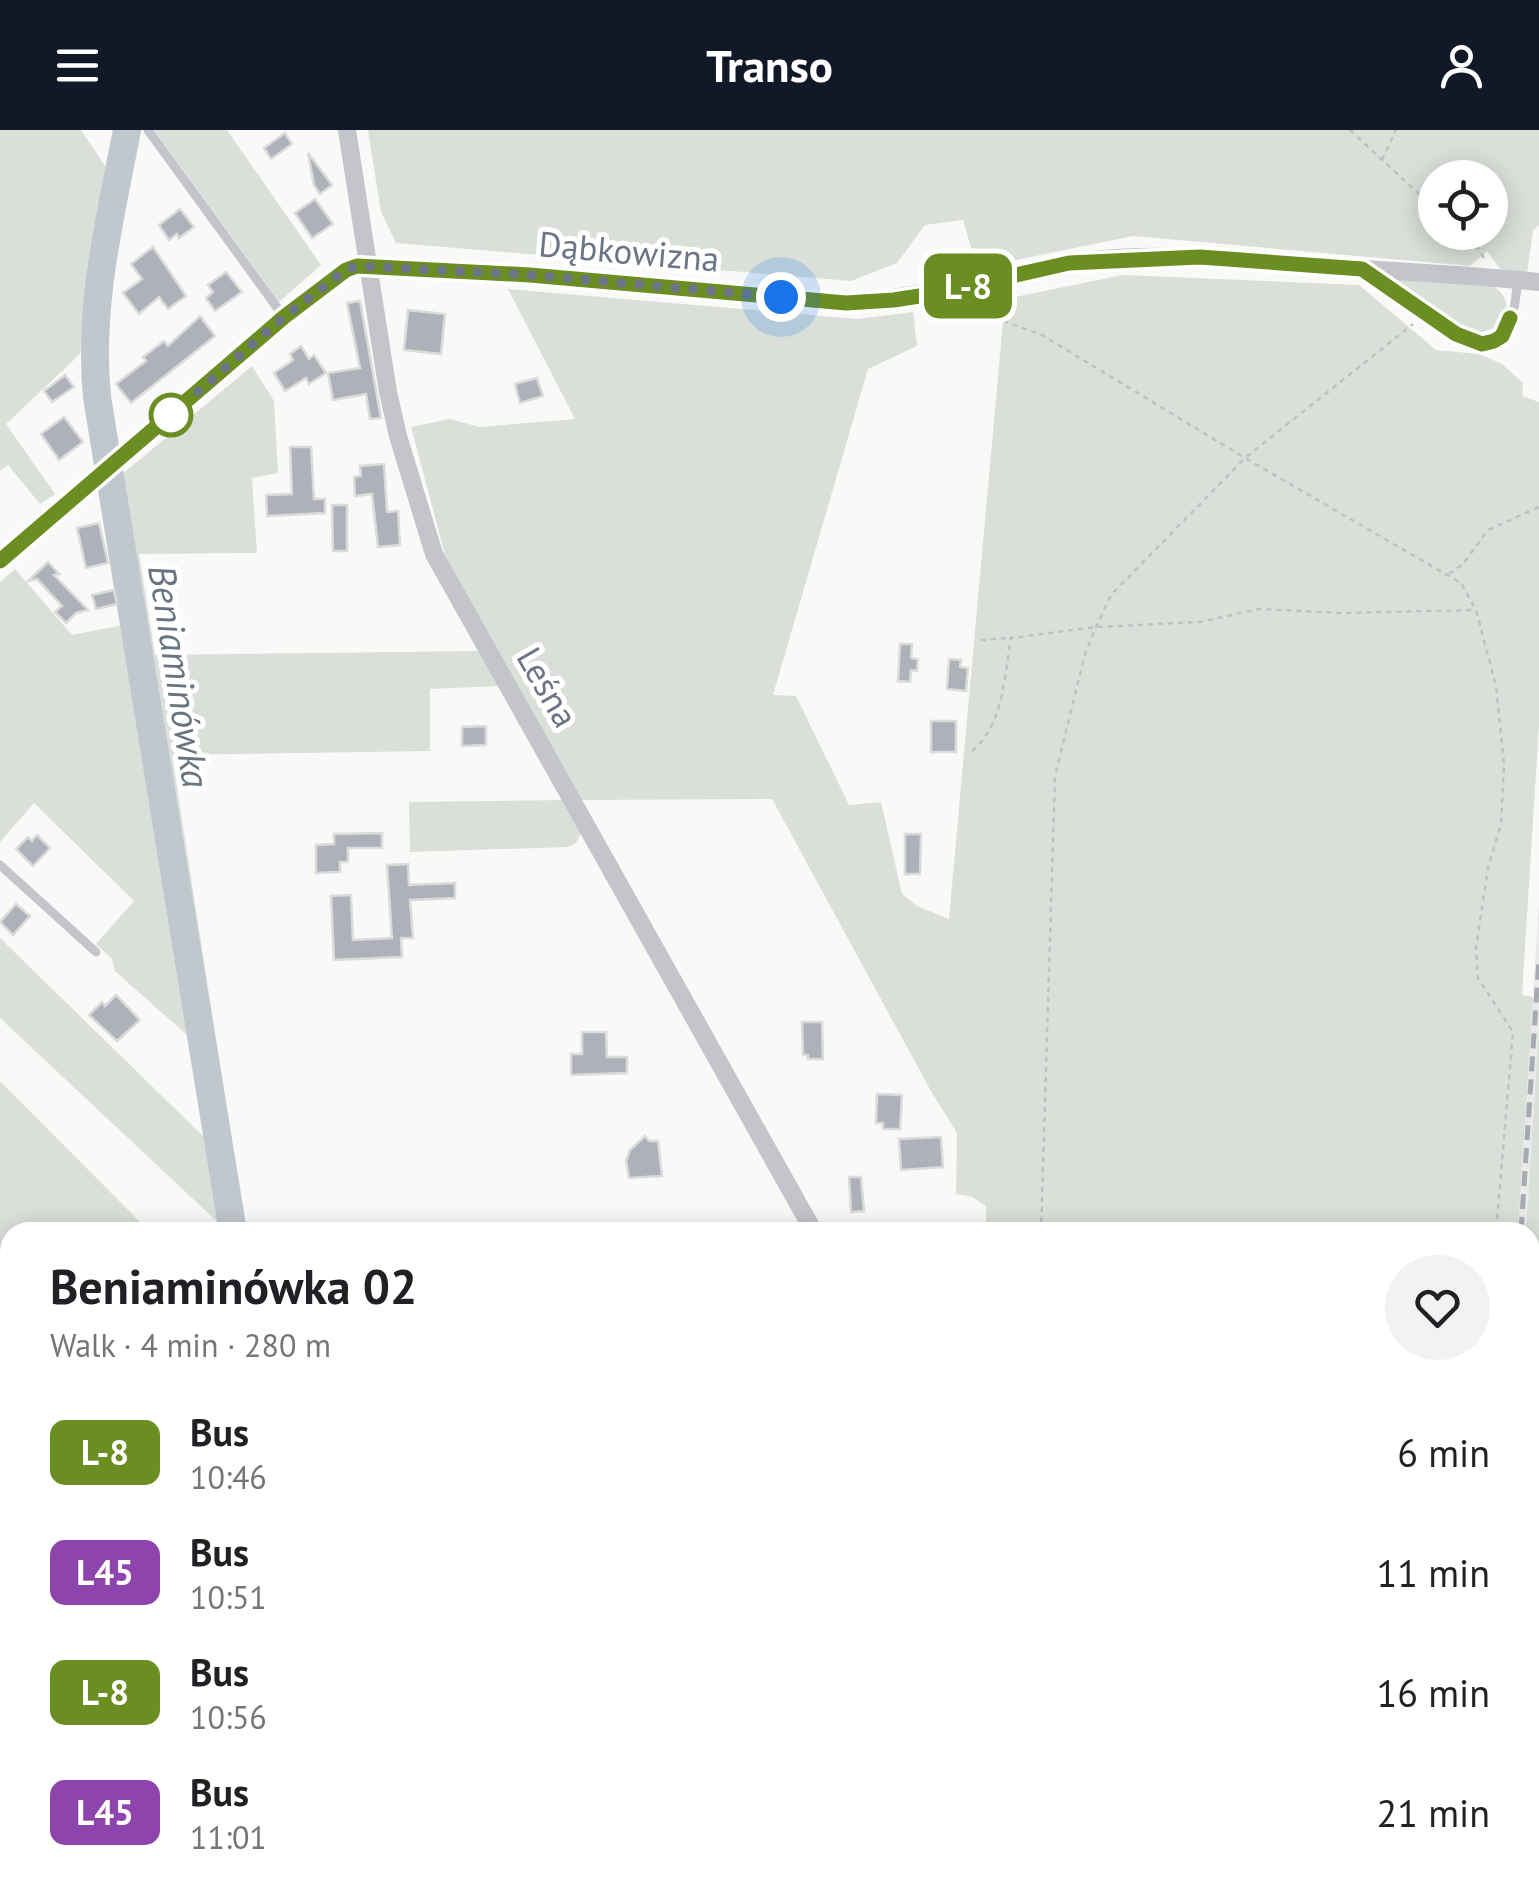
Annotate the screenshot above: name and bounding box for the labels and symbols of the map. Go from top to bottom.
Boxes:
street label: Dąbkowizna [537,220,721,282]
line badge: L-8 [910,254,1026,318]
your location [756,272,806,322]
unlabelled marker [150,394,192,436]
water label: Beniaminówka [138,561,222,791]
street label: Leśna [507,639,589,735]

